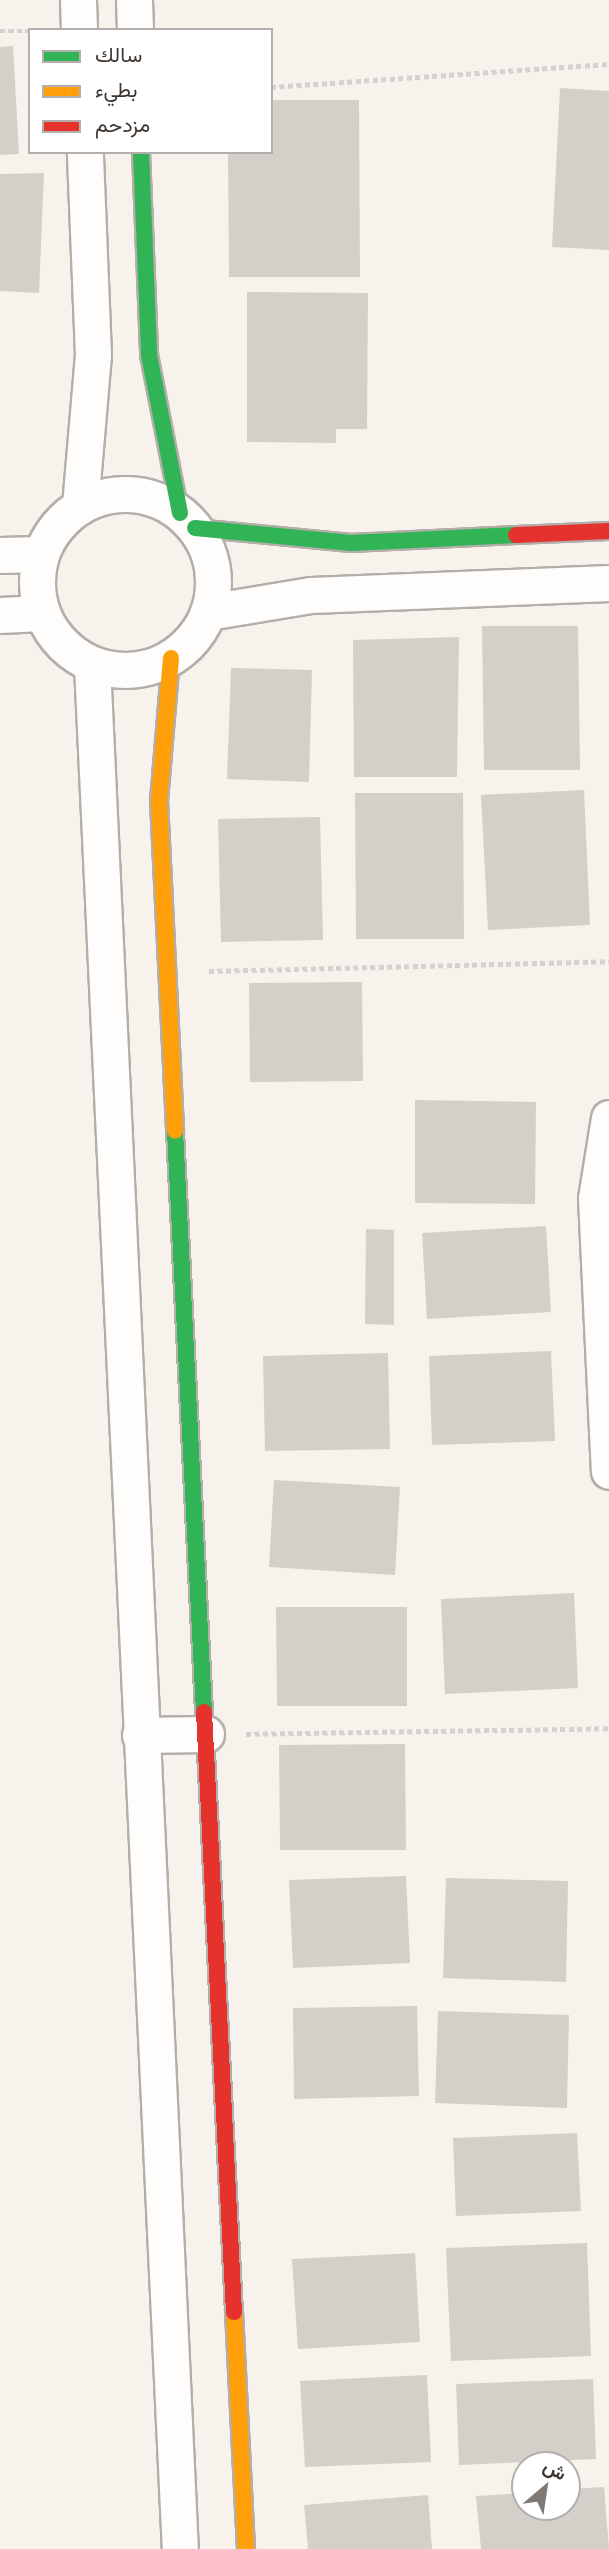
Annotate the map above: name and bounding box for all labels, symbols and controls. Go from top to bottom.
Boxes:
legend [28,28,273,154]
text: سالك [95,42,142,67]
text: بطيء [95,77,138,102]
text: مزدحم [95,112,150,137]
north arrow [511,2451,581,2521]
text: ش [540,2454,571,2485]

